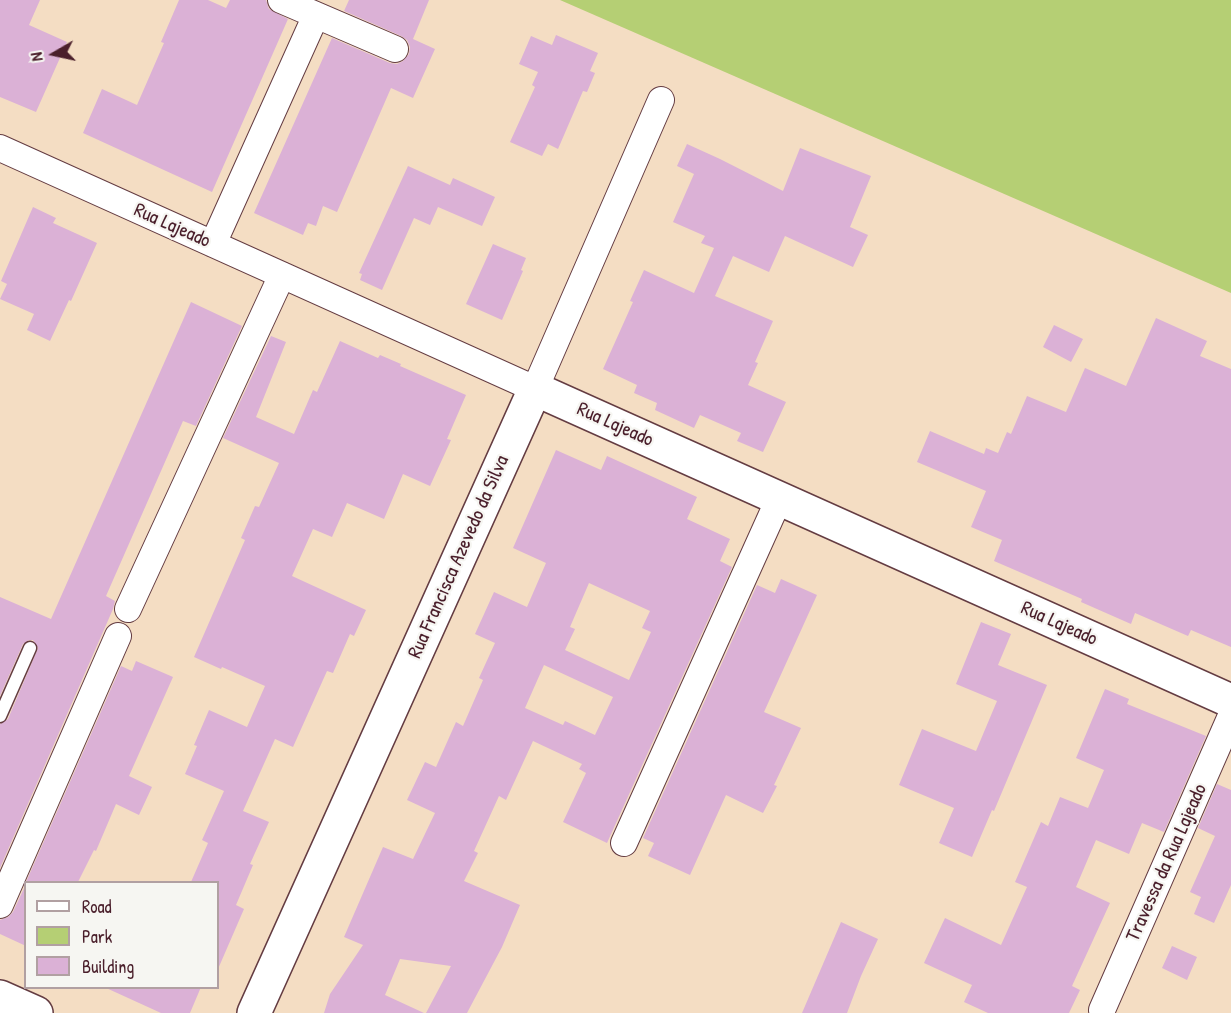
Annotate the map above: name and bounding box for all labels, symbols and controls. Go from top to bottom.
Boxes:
north arrow [24,24,84,84]
text: N [25,51,48,63]
street label: Rua Lajeado [130,199,214,253]
street label: Rua Lajeado [573,398,657,452]
street label: Rua Francisca Azevedo da Silva [403,452,515,662]
street label: Rua Lajeado [1017,597,1101,651]
street label: Travessa da Rua Lajeado [1121,780,1213,946]
legend [24,881,219,989]
text: Road [82,894,112,919]
text: Park [82,924,112,949]
text: Building [82,954,134,979]

